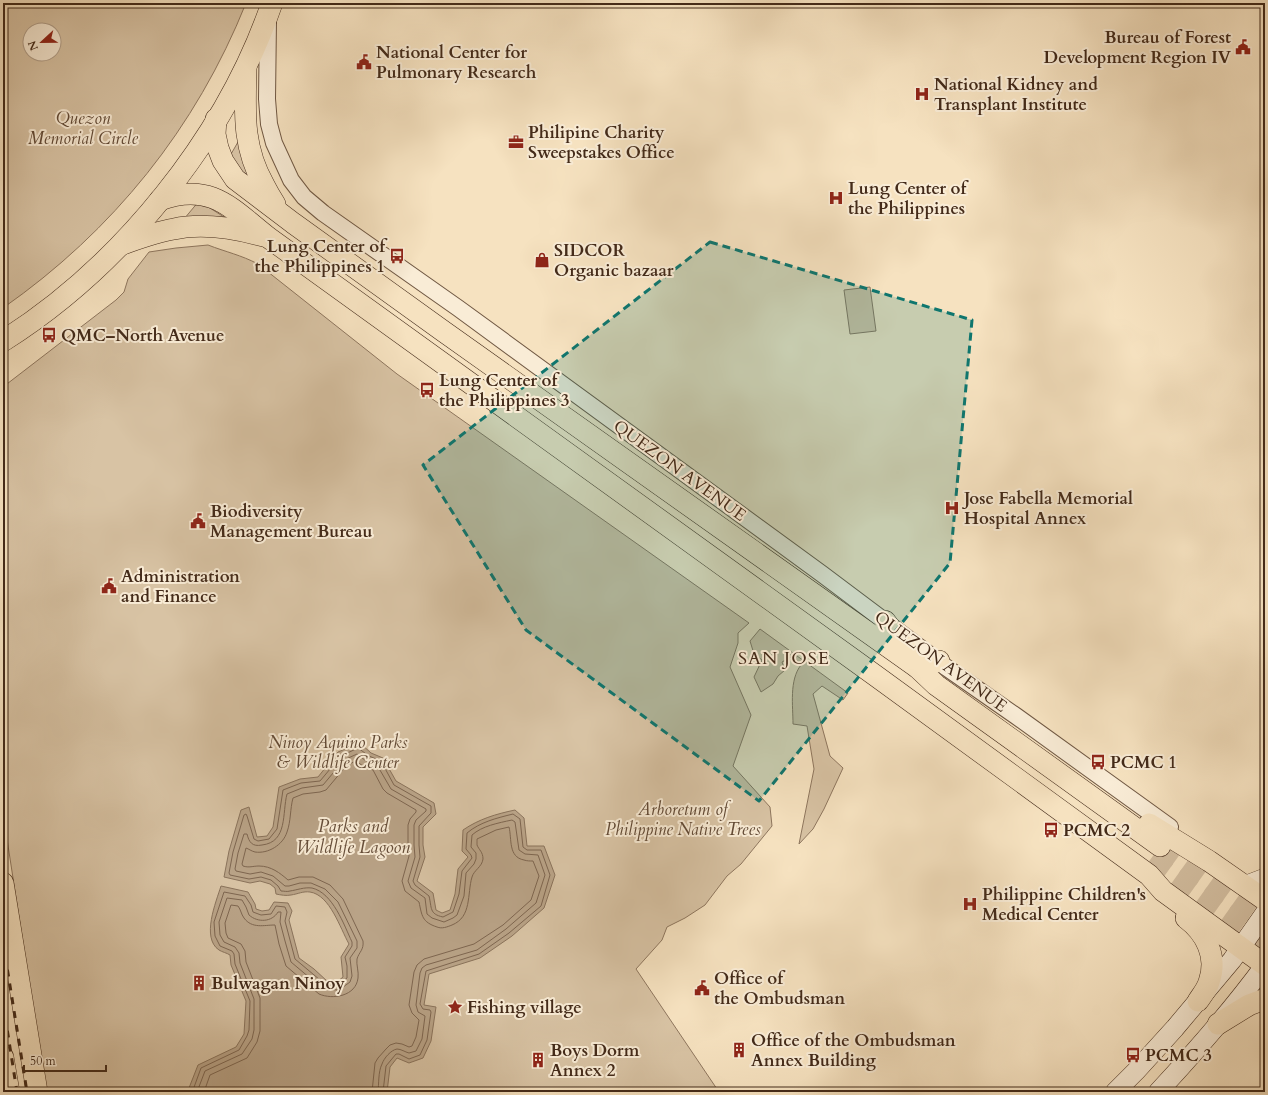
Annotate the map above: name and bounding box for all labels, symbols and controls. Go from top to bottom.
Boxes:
north arrow [22,22,62,62]
place label: Bureau of Forest Development Region IV [1044,26,1232,69]
text: N [24,38,42,53]
public building icon: Bureau of Forest Development Region IV [1234,38,1252,56]
place label: National Center for Pulmonary Research [376,41,537,84]
public building icon: National Center for Pulmonary Research [355,53,373,71]
place label: National Kidney and Transplant Institute [934,73,1098,116]
hospital icon: National Kidney and Transplant Institute [913,85,931,103]
park label: Quezon Memorial Circle [28,107,138,150]
place label: Philipine Charity Sweepstakes Office [528,121,675,164]
office icon: Philipine Charity Sweepstakes Office [507,133,525,151]
place label: Lung Center of the Philippines [848,177,969,220]
hospital icon: Lung Center of the Philippines [827,189,845,207]
place label: Lung Center of the Philippines 1 [255,235,388,278]
place label: SIDCOR Organic bazaar [554,239,674,282]
bus stop icon: Lung Center of the Philippines 1 [388,247,406,265]
shop icon: SIDCOR Organic bazaar [533,251,551,269]
place label: QMC–North Avenue [61,324,224,347]
bus stop icon: QMC–North Avenue [40,326,58,344]
place label: Lung Center of the Philippines 3 [439,369,569,412]
bus stop icon: Lung Center of the Philippines 3 [418,381,436,399]
street label: QUEZON AVENUE [609,414,751,526]
place label: Jose Fabella Memorial Hospital Annex [961,487,1133,530]
hospital icon: Jose Fabella Memorial Hospital Annex [943,499,961,517]
place label: Biodiversity Management Bureau [210,500,372,543]
public building icon: Biodiversity Management Bureau [189,512,207,530]
place label: Administration and Finance [121,565,240,608]
public building icon: Administration and Finance [100,577,118,595]
street label: QUEZON AVENUE [870,605,1012,717]
district label: SAN JOSE [738,646,830,671]
park label: Ninoy Aquino Parks & Wildlife Center [268,731,408,774]
place label: PCMC 1 [1110,751,1177,774]
bus stop icon: PCMC 1 [1089,753,1107,771]
park label: Arboretum of Philippine Native Trees [605,798,761,841]
water label: Parks and Wildlife Lagoon [296,814,410,860]
place label: PCMC 2 [1063,819,1130,842]
bus stop icon: PCMC 2 [1042,821,1060,839]
place label: Philippine Children's Medical Center [982,883,1146,926]
hospital icon: Philippine Children's Medical Center [961,895,979,913]
place label: Office of the Ombudsman [714,967,845,1010]
place label: Bulwagan Ninoy [211,972,345,995]
building icon: Bulwagan Ninoy [190,974,208,992]
public building icon: Office of the Ombudsman [693,979,711,997]
place label: Fishing village [467,996,582,1019]
place icon: Fishing village [446,998,464,1016]
place label: Office of the Ombudsman Annex Building [751,1029,956,1072]
place label: Boys Dorm Annex 2 [550,1039,640,1082]
building icon: Office of the Ombudsman Annex Building [730,1041,748,1059]
place label: PCMC 3 [1145,1044,1212,1067]
bus stop icon: PCMC 3 [1124,1046,1142,1064]
scale bar [24,1047,106,1073]
building icon: Boys Dorm Annex 2 [529,1051,547,1069]
text: 50 m [30,1053,57,1069]

